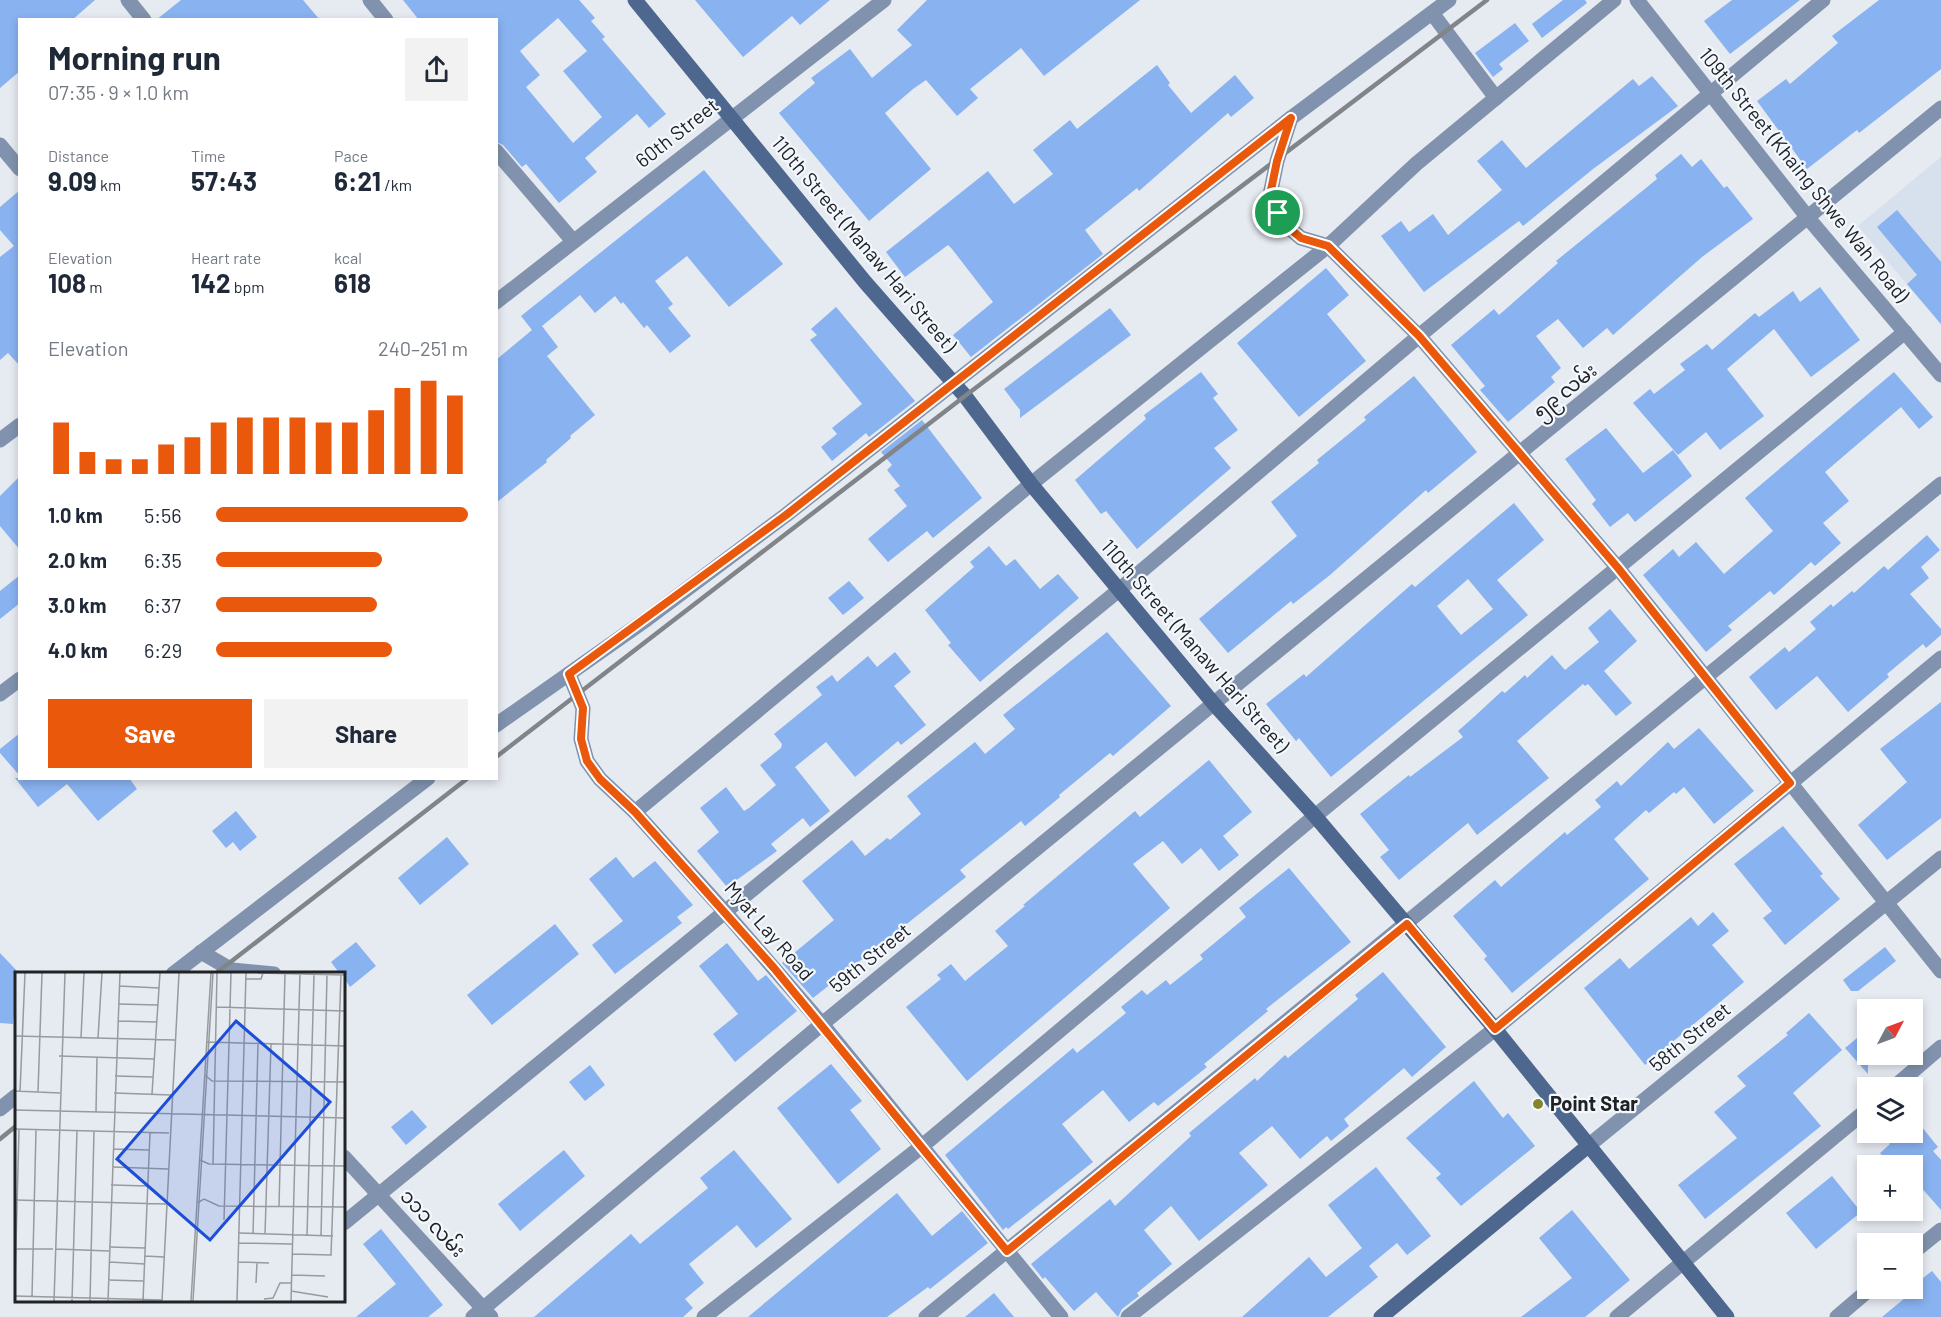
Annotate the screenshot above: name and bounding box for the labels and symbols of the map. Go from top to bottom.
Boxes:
street label: 109th Street (Khaing Shwe Wah Road) [1695,42,1915,307]
street label: 60th Street [630,93,722,172]
street label: 110th Street (Manaw Hari Street) [767,130,963,357]
pin [1252,187,1303,238]
street label: ၅၉ လမ်း [1527,357,1604,427]
street label: 110th Street (Manaw Hari Street) [1097,534,1295,757]
street label: Myat Lay Road [720,876,819,985]
street label: 59th Street [824,917,915,997]
inset map [15,972,345,1302]
street label: 58th Street [1644,996,1735,1076]
north arrow [1857,999,1923,1065]
place label: Point Star [1550,1091,1638,1115]
marker: Point Star [1531,1097,1545,1111]
street label: ၁၁၁ လမ်း [396,1183,472,1261]

